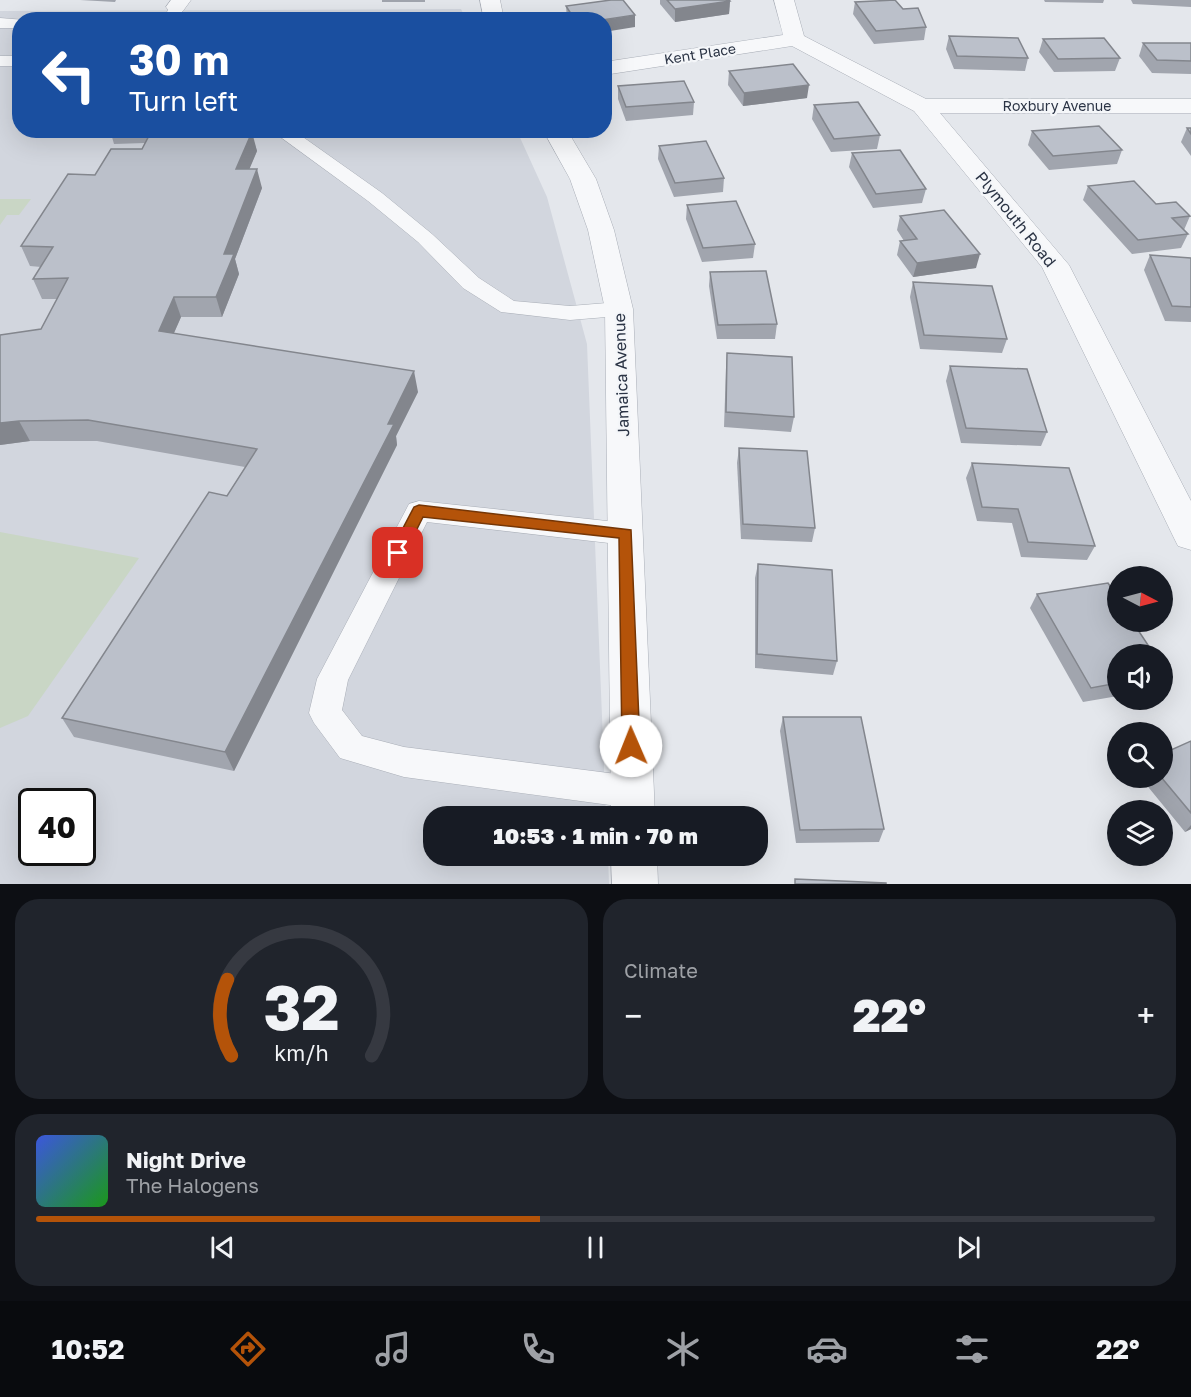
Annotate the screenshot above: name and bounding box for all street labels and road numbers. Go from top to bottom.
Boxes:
street label: Kent Place [663,39,737,68]
street label: Roxbury Avenue [1003,97,1111,114]
street label: Plymouth Road [971,167,1061,271]
street label: Jamaica Avenue [609,313,633,437]

